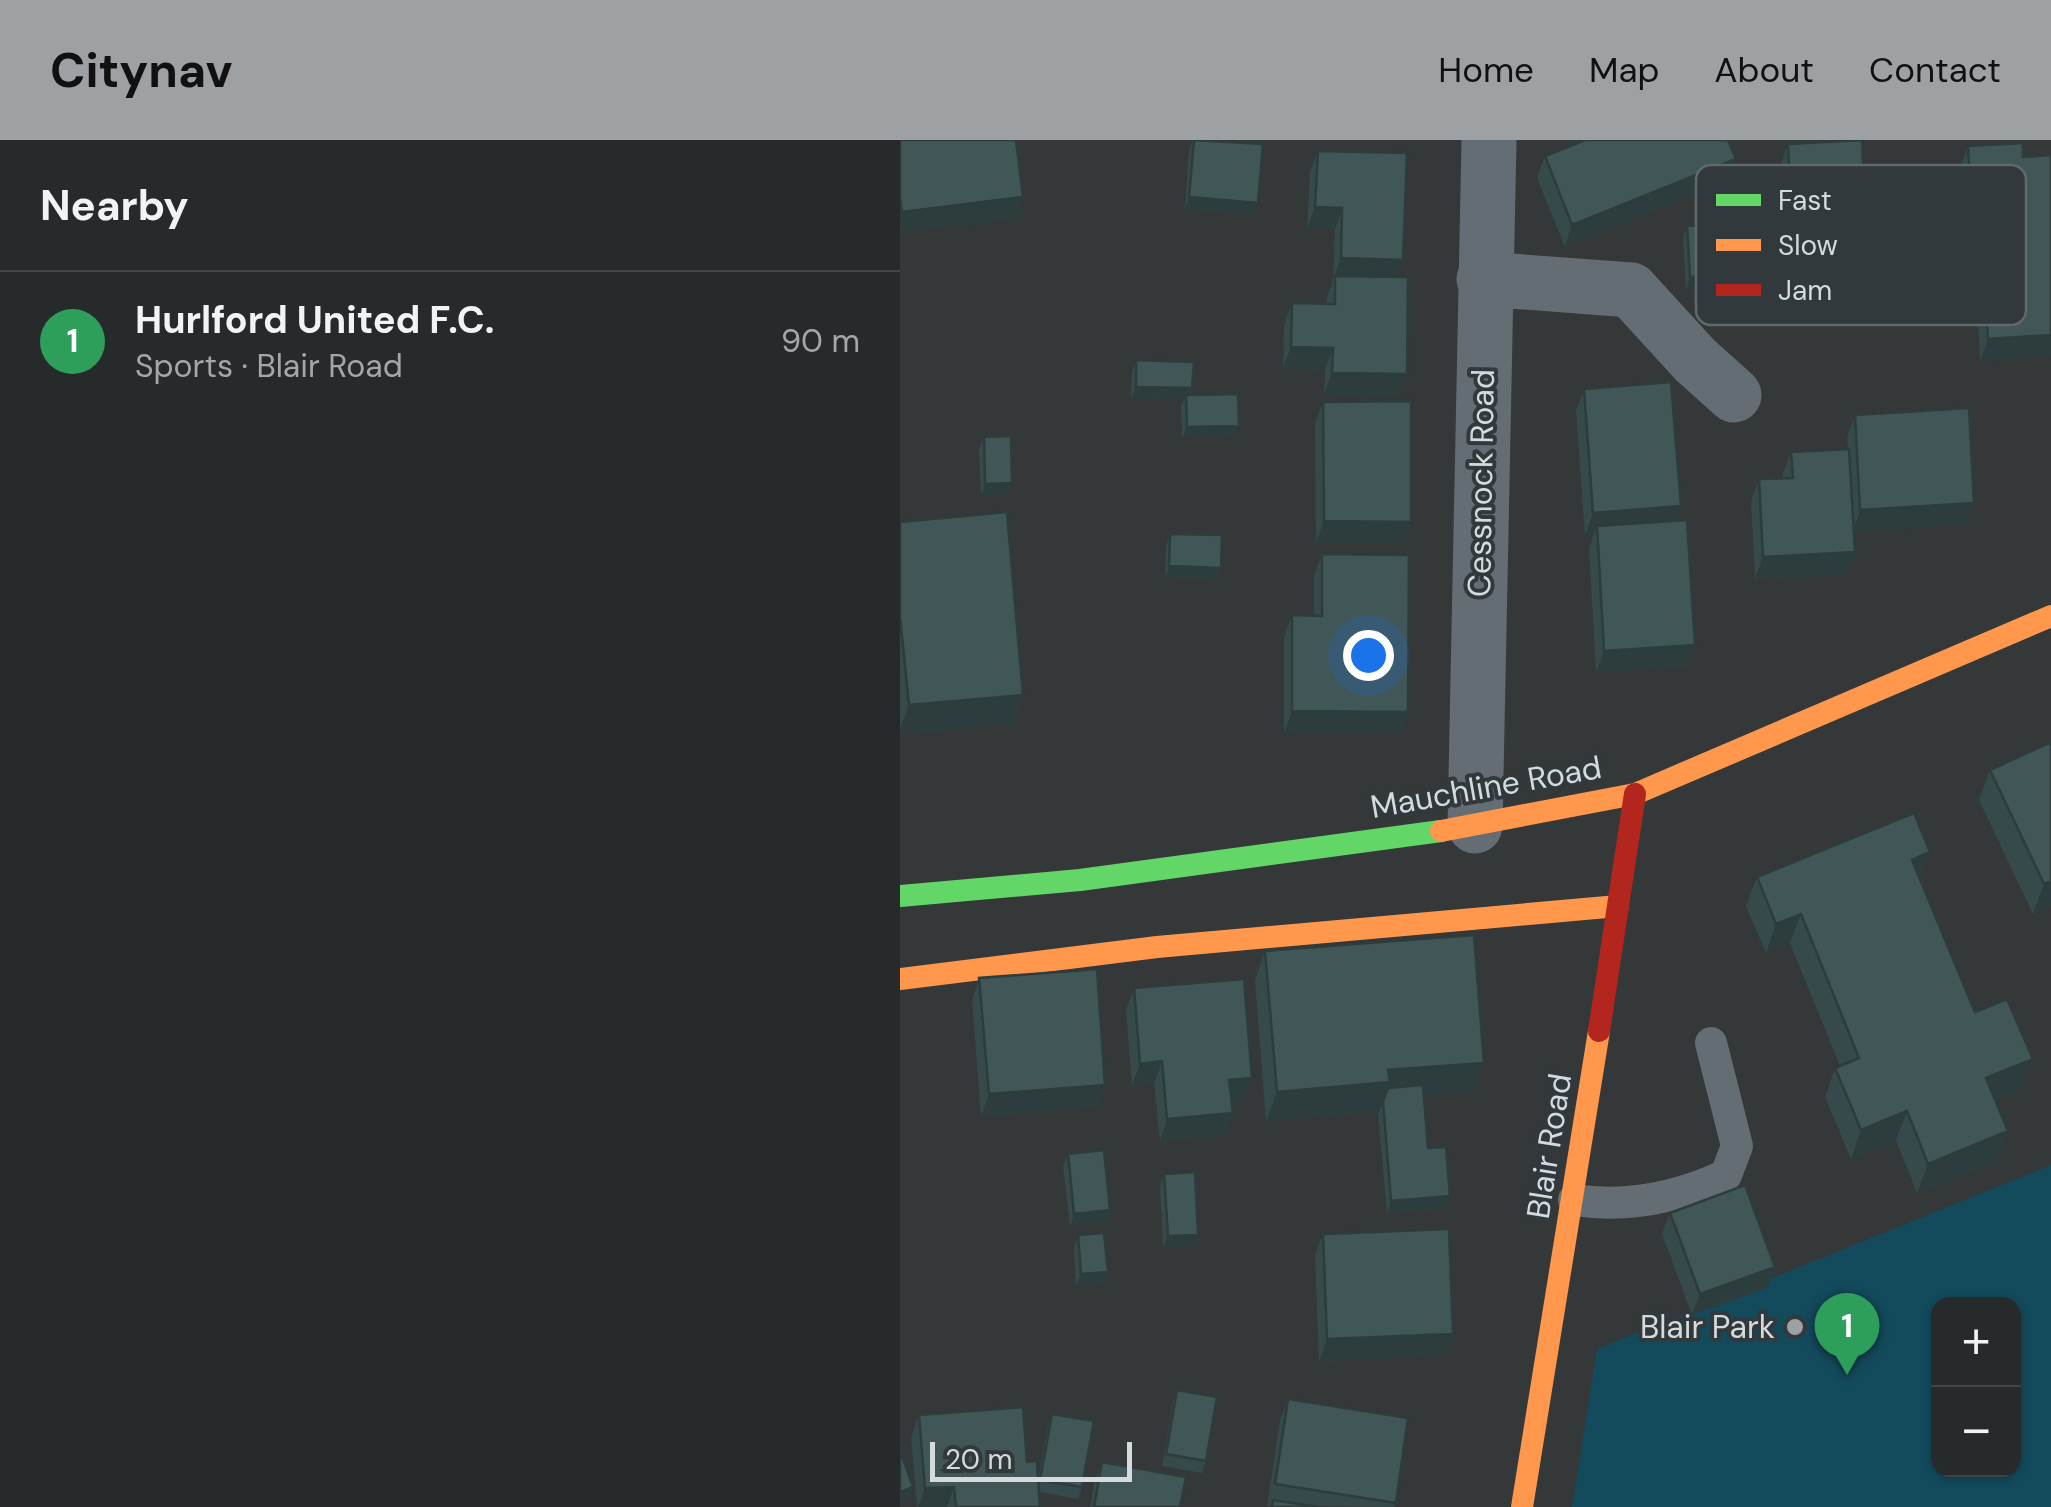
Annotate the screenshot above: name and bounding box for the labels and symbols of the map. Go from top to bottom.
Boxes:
legend [1696,165,2026,325]
text: Fast [1778,182,1832,219]
text: Slow [1778,227,1838,264]
text: Jam [1778,272,1832,309]
street label: Cessnock Road [1458,369,1504,597]
your location [1343,630,1394,681]
street label: Mauchline Road [1367,746,1605,828]
street label: Blair Road [1517,1070,1581,1222]
pin: 1 [1814,1292,1880,1375]
place label: Blair Park [1640,1306,1775,1348]
marker: Blair Park [1784,1316,1806,1338]
scale bar [930,1437,1132,1482]

